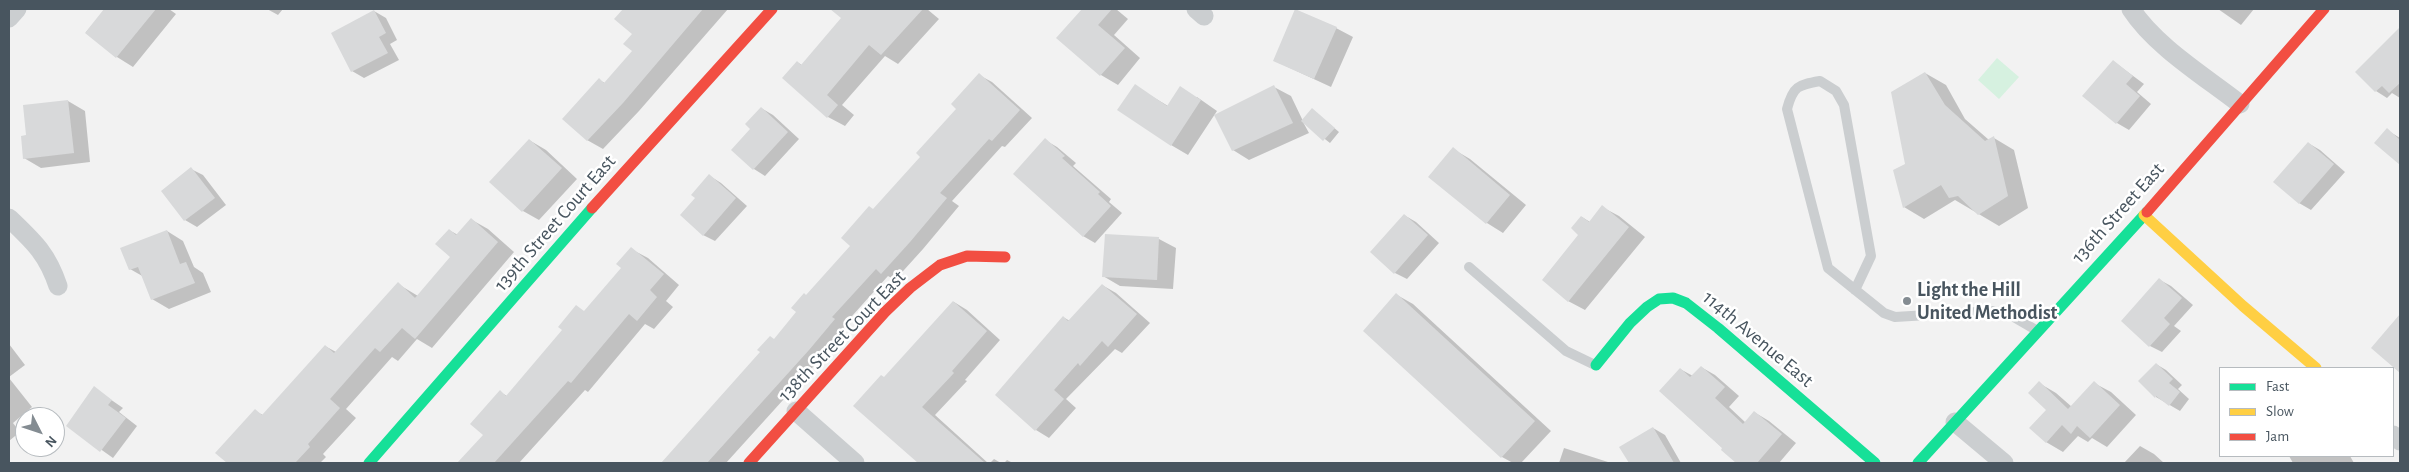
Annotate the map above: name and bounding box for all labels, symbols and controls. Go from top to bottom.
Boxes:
street label: 139th Street Court East [489,150,621,296]
street label: 136th Street East [2067,158,2169,268]
street label: 138th Street Court East [773,265,911,407]
place label: Light the Hill United Methodist [1917,278,2057,325]
street label: 114th Avenue East [1698,286,1818,392]
marker: Light the Hill United Methodist [1901,295,1913,307]
legend [2219,367,2394,457]
text: Fast [2266,379,2289,394]
text: Slow [2266,404,2294,419]
north arrow [15,407,65,457]
text: Jam [2266,429,2289,444]
text: N [42,433,59,449]

